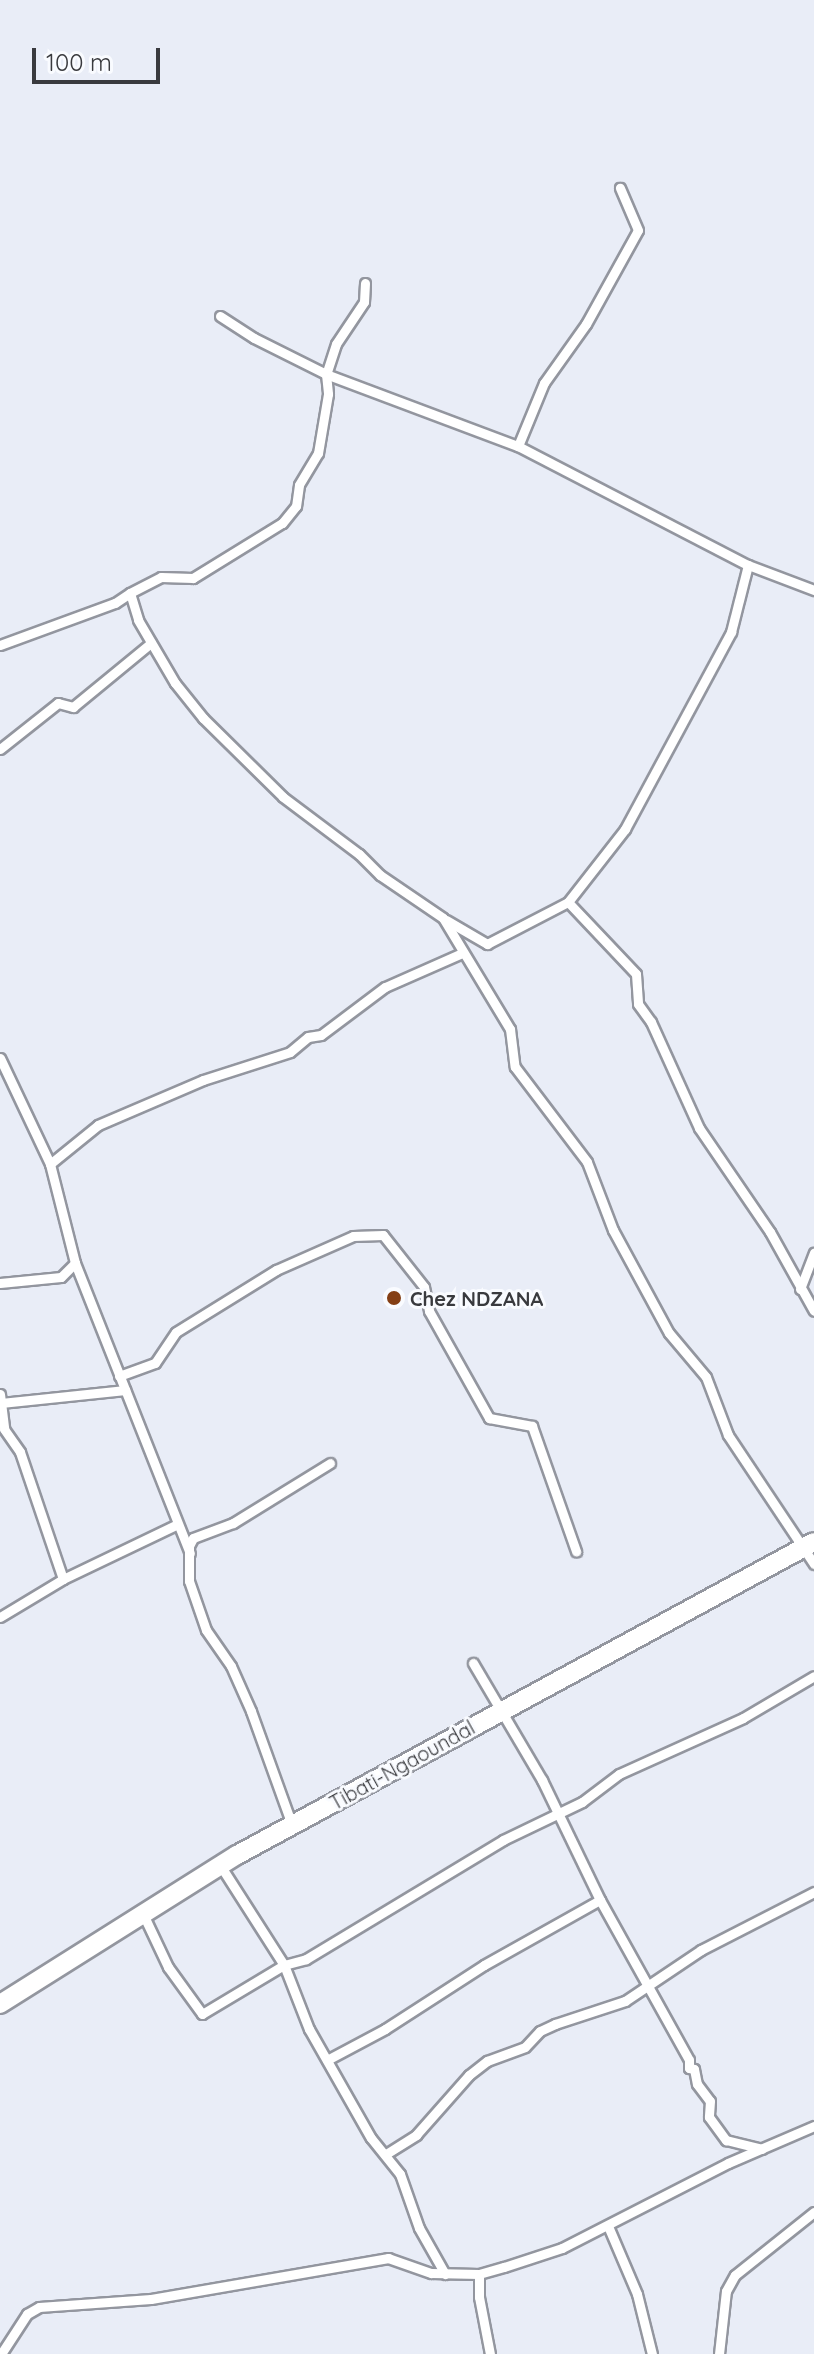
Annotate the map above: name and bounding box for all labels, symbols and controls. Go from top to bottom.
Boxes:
scale bar [36,32,164,82]
text: 100 m [46,47,112,77]
place label: Chez NDZANA [410,1286,543,1310]
marker: Chez NDZANA [385,1289,403,1307]
street label: Tibati-Ngaoundal [325,1715,479,1815]

